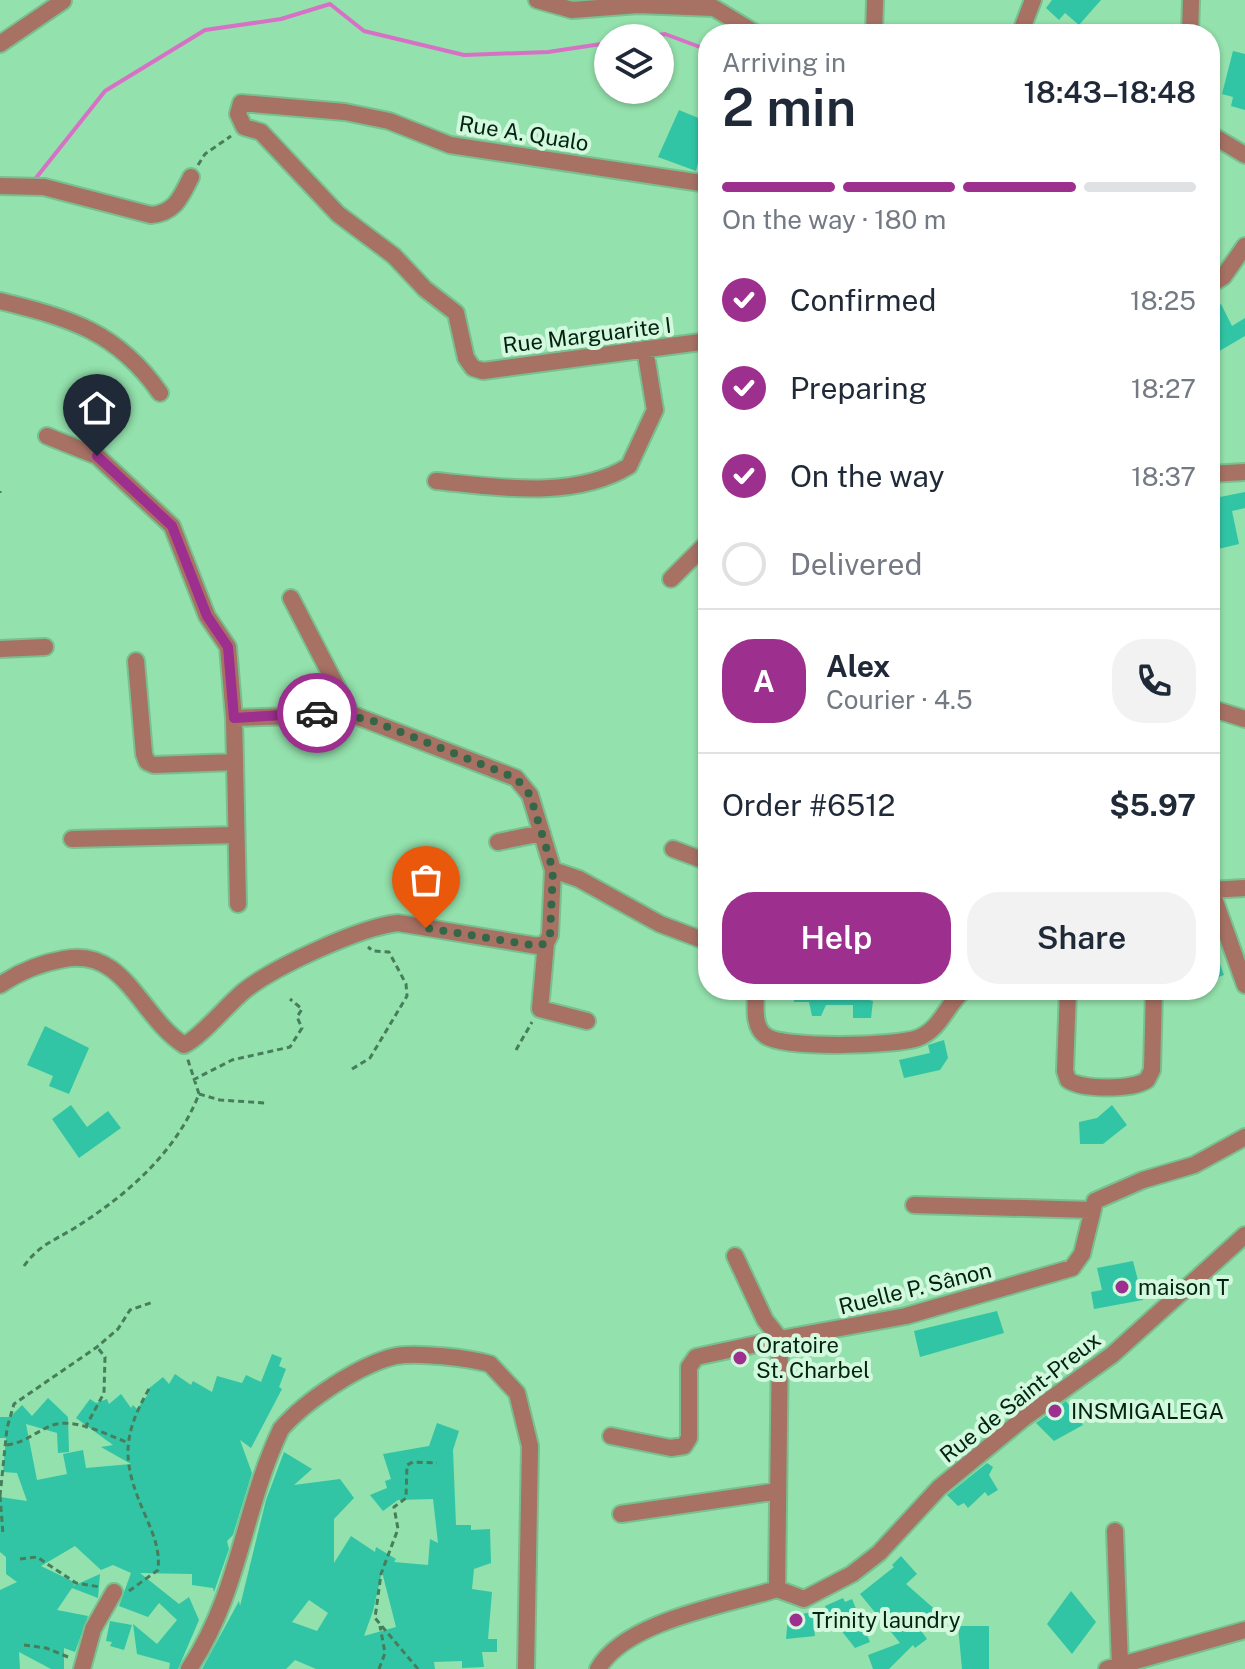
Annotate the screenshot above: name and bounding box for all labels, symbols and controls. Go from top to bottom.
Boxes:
map controls [594,24,674,104]
button: layers [594,24,674,104]
text: Arriving in [722,47,846,78]
text: 18:43–18:48 [1024,74,1196,110]
text: 2 min [722,77,856,138]
street label: Rue A. Qualo [457,110,591,156]
text: On the way · 180 m [722,204,946,235]
icon: check [722,278,766,322]
text: Confirmed [790,282,936,318]
text: 18:25 [1130,285,1196,316]
street label: Rue Marguarite I [501,312,673,358]
icon: check [722,366,766,410]
text: Preparing [790,370,927,406]
text: 18:27 [1131,373,1196,404]
pin [63,374,131,456]
icon: home [75,386,119,430]
icon: check [722,454,766,498]
text: On the way [790,458,944,494]
text: 18:37 [1131,461,1196,492]
text: Delivered [790,546,922,582]
button: phone [1112,639,1196,723]
text: Alex [826,648,890,684]
text: A [753,663,775,699]
courier [277,673,357,753]
text: Courier · 4.5 [826,684,973,715]
icon: car [295,691,339,735]
text: Order #6512 [722,787,895,823]
text: $5.97 [1109,787,1196,823]
pin [392,846,460,928]
icon: bag [404,858,448,902]
button: Help [722,892,951,984]
button: Share [967,892,1196,984]
street label: Ruelle P. Sânon [836,1256,994,1320]
place label: maison T [1138,1274,1229,1300]
marker: maison T [1113,1278,1131,1296]
street label: Rue de Saint-Preux [935,1326,1105,1468]
place label: Oratoire St. Charbel [756,1332,870,1383]
marker: Oratoire St. Charbel [731,1349,749,1367]
place label: INSMIGALEGA [1071,1398,1224,1424]
marker: INSMIGALEGA [1046,1402,1064,1420]
place label: Trinity laundry [812,1607,961,1633]
marker: Trinity laundry [787,1611,805,1629]

